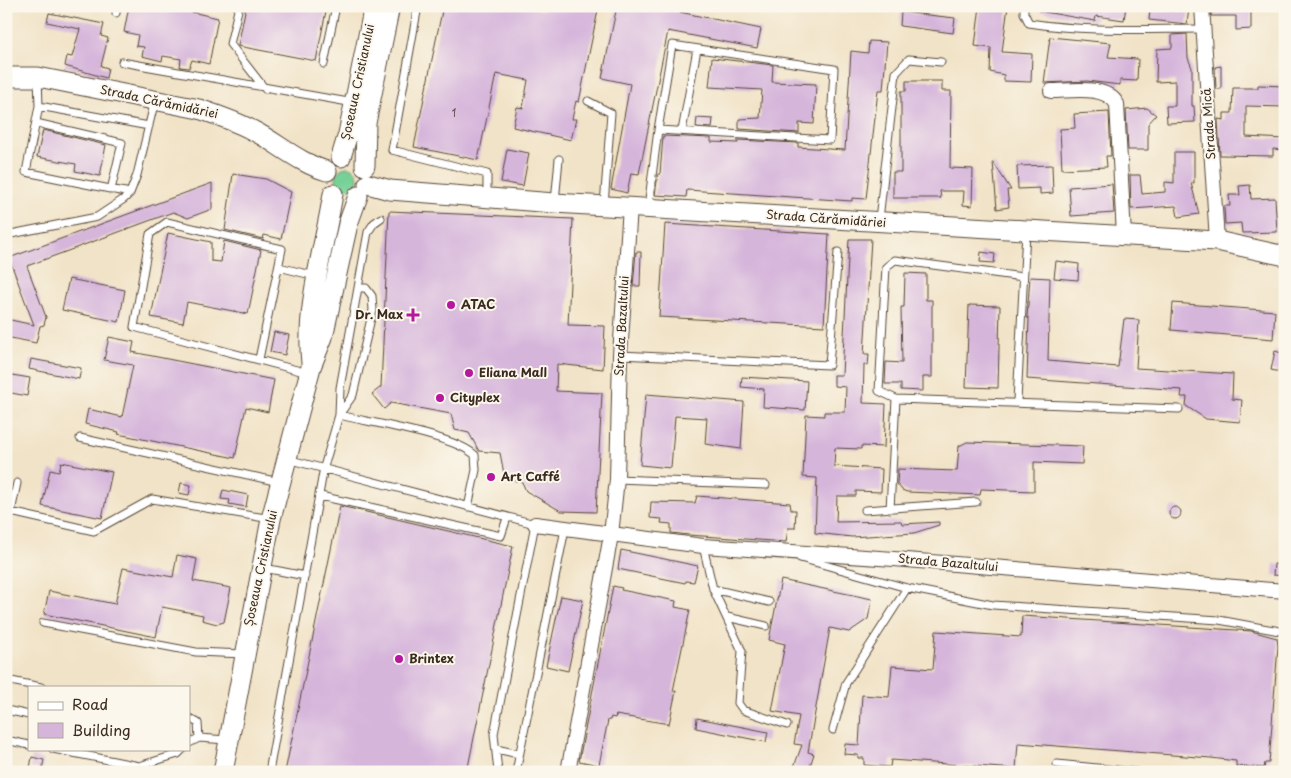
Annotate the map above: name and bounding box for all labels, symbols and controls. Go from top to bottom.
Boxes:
street label: Șoseaua Cristianului [336,22,378,142]
street label: Strada Cărămidăriei [98,80,220,122]
street label: Strada Mică [1196,87,1219,160]
house number: 1 [452,105,456,120]
street label: Strada Cărămidăriei [765,205,887,231]
street label: Strada Bazaltului [609,275,633,377]
place label: ATAC [461,295,495,313]
marker: ATAC [445,299,457,311]
place label: Dr. Max [355,305,403,323]
marker: Dr. Max [407,309,419,321]
place label: Eliana Mall [479,363,547,381]
marker: Eliana Mall [463,367,475,379]
place label: Cityplex [450,388,500,406]
marker: Cityplex [434,392,446,404]
place label: Art Caffé [500,467,560,485]
marker: Art Caffé [485,471,497,483]
street label: Șoseaua Cristianului [239,508,281,628]
street label: Strada Bazaltului [897,549,999,575]
place label: Brintex [409,649,454,667]
marker: Brintex [393,653,405,665]
legend [28,686,190,750]
text: Road [72,692,108,715]
text: Building [72,718,131,741]

